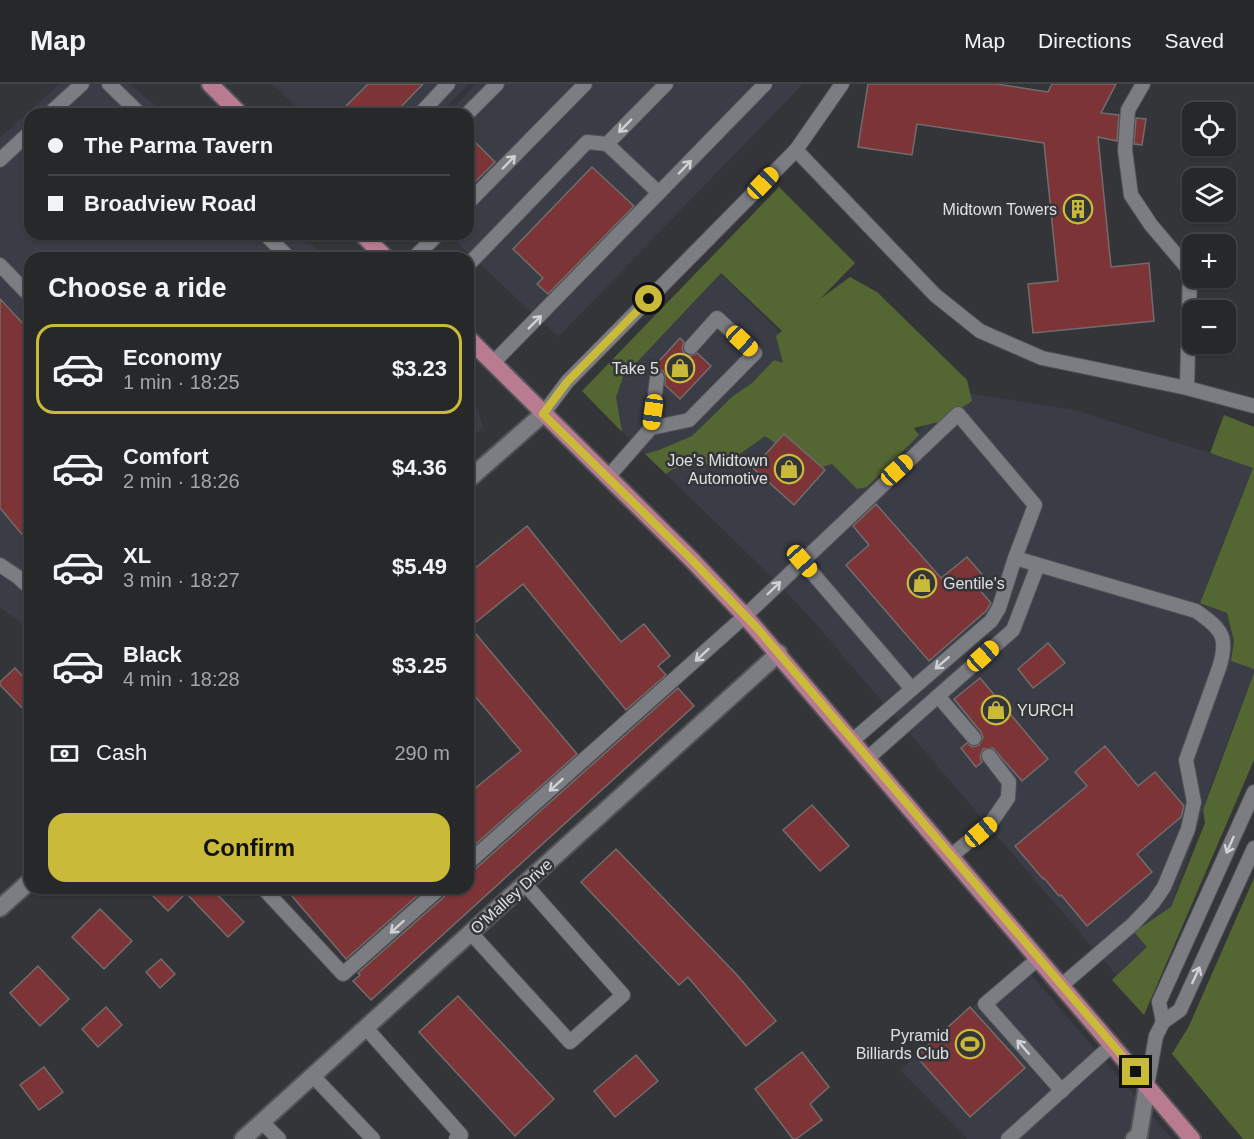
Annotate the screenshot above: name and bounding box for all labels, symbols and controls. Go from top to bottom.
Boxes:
text: Map [30,25,86,56]
text: Map [964,29,1005,52]
text: Directions [1038,29,1131,52]
text: Saved [1164,29,1224,52]
map controls [1182,102,1236,354]
button: locate [1182,102,1236,156]
one-way arrow [618,118,633,133]
text: The Parma Tavern [84,133,273,158]
one-way arrow [502,154,516,169]
one-way arrow [678,160,692,175]
car [744,164,782,202]
button: layers [1182,168,1236,222]
text: Broadview Road [84,191,256,216]
building icon: Midtown Towers [1062,193,1094,225]
place label: Midtown Towers [943,201,1057,218]
button: + [1182,234,1236,288]
text: Choose a ride [48,273,227,303]
route start [635,285,662,312]
button: − [1182,300,1236,354]
one-way arrow [527,314,542,329]
car [723,322,761,360]
icon: car [51,342,105,396]
text: Economy [123,345,222,370]
shop icon: Take 5 [664,352,696,384]
text: $3.23 [392,356,447,381]
place label: Take 5 [612,360,659,377]
text: 1 min · 18:25 [123,371,240,393]
car [642,393,664,431]
icon: car [51,441,105,495]
text: Comfort [123,444,209,469]
car [878,451,916,489]
place label: Joe's Midtown Automotive [667,452,768,487]
shop icon: Joe's Midtown Automotive [773,453,805,485]
text: $4.36 [392,455,447,480]
text: 2 min · 18:26 [123,470,240,492]
icon: car [51,540,105,594]
car [783,542,821,580]
text: XL [123,543,151,568]
text: $5.49 [392,554,447,579]
shop icon: Gentile's [906,567,938,599]
text: 3 min · 18:27 [123,569,240,591]
place label: Gentile's [943,575,1005,592]
one-way arrow [766,581,781,596]
car [964,637,1002,675]
icon: car [51,639,105,693]
text: Black [123,642,182,667]
one-way arrow [695,648,710,662]
text: $3.25 [392,653,447,678]
one-way arrow [935,656,950,670]
text: 4 min · 18:28 [123,668,240,690]
shop icon: YURCH [980,694,1012,726]
place label: YURCH [1017,702,1074,719]
icon: cash [48,737,81,770]
text: Cash [96,740,147,765]
text: 290 m [394,742,450,764]
one-way arrow [549,778,564,792]
button: Confirm [48,813,450,882]
car [961,814,1001,850]
one-way arrow [1224,836,1235,854]
street label: O'Malley Drive [467,855,556,937]
one-way arrow [389,920,404,934]
one-way arrow [1190,967,1202,985]
place label: Pyramid Billiards Club [856,1027,949,1062]
sports icon: Pyramid Billiards Club [954,1028,986,1060]
one-way arrow [1016,1040,1030,1055]
route end [1122,1058,1149,1085]

